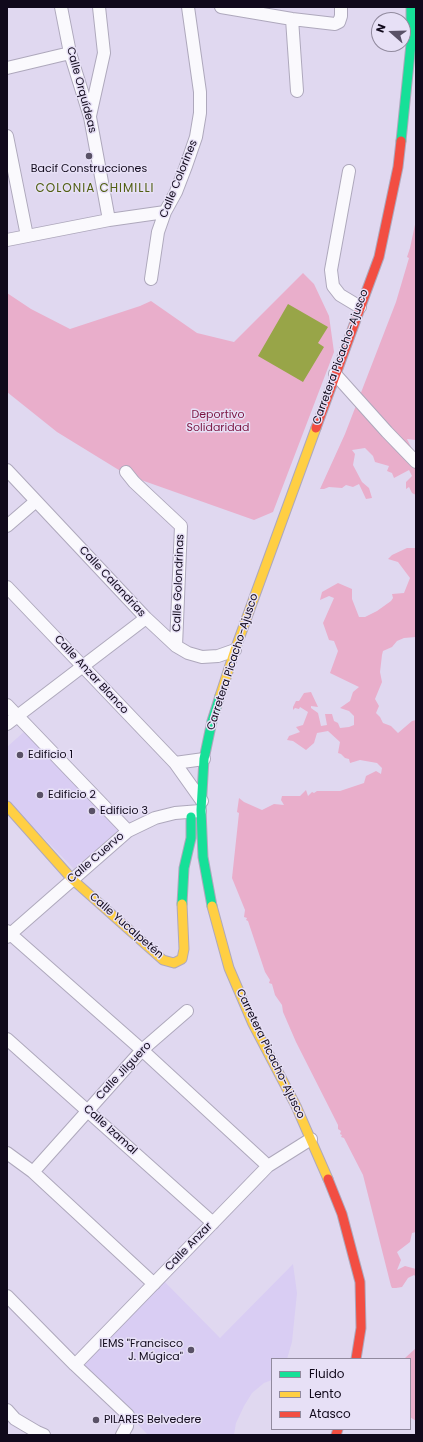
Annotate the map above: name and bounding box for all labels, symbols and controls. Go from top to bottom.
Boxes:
north arrow [371,12,411,52]
text: N [372,22,390,35]
street label: Calle Orquídeas [63,46,99,134]
street label: Calle Colorines [157,138,201,220]
marker: Bacif Construcciones [84,151,94,161]
place label: Bacif Construcciones [31,162,147,176]
district label: COLONIA CHIMILLI [35,182,155,196]
street label: Carretera Picacho-Ajusco [310,288,372,426]
park label: Deportivo Solidaridad [187,408,249,434]
street label: Calle Golondrinas [171,534,187,632]
street label: Calle Calandrias [76,544,148,620]
street label: Carretera Picacho-Ajusco [205,592,261,732]
street label: Calle Anzar Blanco [51,633,131,717]
place label: Edificio 1 [28,748,73,762]
marker: Edificio 1 [15,750,25,760]
place label: Edificio 2 [48,788,96,802]
marker: Edificio 2 [35,790,45,800]
place label: Edificio 3 [100,804,148,818]
marker: Edificio 3 [87,806,97,816]
street label: Calle Cuervo [65,830,127,886]
street label: Calle Yucalpetén [86,890,166,962]
street label: Carretera Picacho-Ajusco [233,987,307,1121]
street label: Calle Jilguero [94,1039,154,1103]
street label: Calle Izamal [80,1102,140,1158]
street label: Calle Anzar [163,1220,215,1274]
place label: IEMS "Francisco J. Múgica" [100,1337,183,1363]
marker: IEMS "Francisco J. Múgica" [186,1345,196,1355]
legend [271,1358,411,1430]
text: Fluido [309,1365,344,1382]
text: Lento [309,1385,341,1402]
text: Atasco [309,1405,351,1422]
place label: PILARES Belvedere [104,1413,201,1427]
marker: PILARES Belvedere [91,1415,101,1425]

